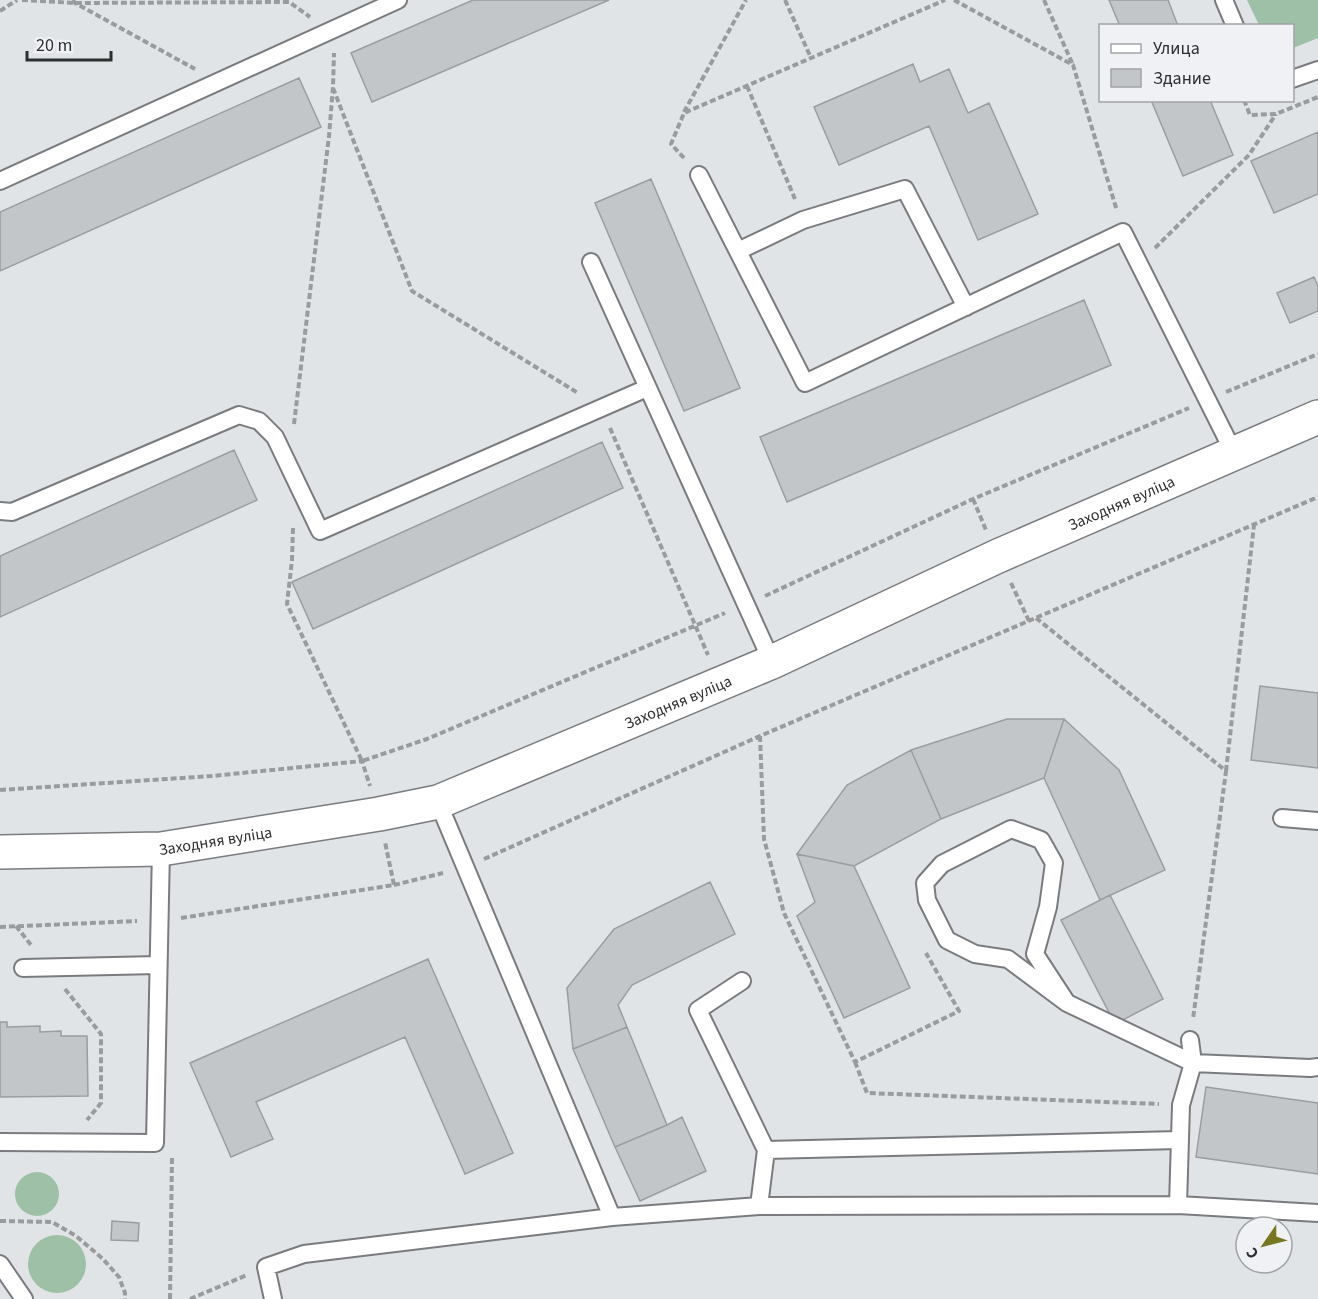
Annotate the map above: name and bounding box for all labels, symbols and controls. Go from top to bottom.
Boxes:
scale bar [27,24,111,62]
legend [1099,24,1294,102]
text: 20 m [36,33,72,58]
text: Улица [1153,36,1200,61]
text: Здание [1153,66,1211,91]
street label: Заходняя вуліца [1065,471,1178,536]
street label: Заходняя вуліца [621,670,735,735]
street label: Заходняя вуліца [157,821,274,861]
north arrow [1234,1215,1294,1275]
text: С [1241,1243,1264,1263]

